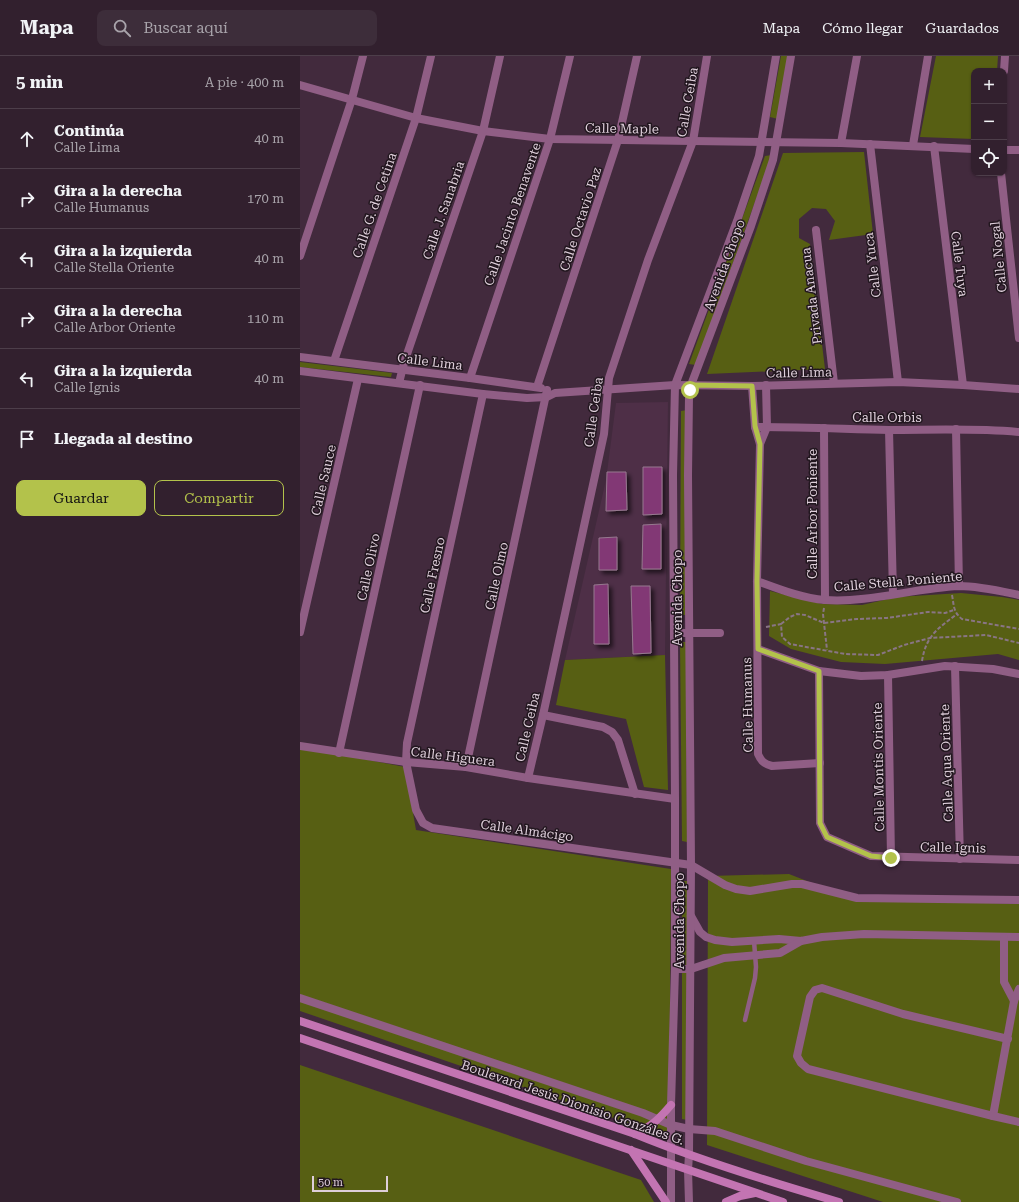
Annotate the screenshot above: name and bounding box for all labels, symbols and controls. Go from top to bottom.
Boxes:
search box [97,10,377,46]
text: Mapa [20,16,73,39]
icon: search [111,17,133,39]
text: Buscar aquí [143,19,228,37]
text: Mapa [763,20,800,36]
text: Cómo llegar [822,20,903,36]
text: Guardados [925,20,999,36]
street label: Calle Ceiba [674,66,701,138]
map controls [971,68,1007,176]
button: + [971,68,1007,104]
text: 5 min [16,72,63,92]
text: A pie · 400 m [205,75,284,90]
button: − [971,104,1007,140]
street label: Calle Maple [585,120,659,137]
text: Continúa [54,122,124,140]
icon: ahead [16,128,38,150]
text: 40 m [254,131,284,146]
text: Calle Lima [54,140,120,155]
button: locate [971,140,1007,176]
street label: Calle Jacinto Benavente [481,141,544,288]
street label: Calle G. de Cetina [349,150,400,260]
street label: Calle J. Sanabria [420,159,467,261]
street label: Calle Octavio Paz [557,165,604,273]
text: Gira a la derecha [54,182,182,200]
icon: right [16,188,38,210]
text: 170 m [247,191,284,206]
text: Calle Humanus [54,200,149,215]
street label: Avenida Chopo [701,217,748,313]
street label: Calle Nogal [987,221,1010,293]
street label: Calle Tuya [948,230,971,298]
street label: Calle Yuca [861,232,884,298]
text: Gira a la izquierda [54,242,192,260]
street label: Privada Anacua [798,247,825,345]
icon: left [16,248,38,270]
text: 40 m [254,251,284,266]
text: Calle Stella Oriente [54,260,174,275]
text: Gira a la derecha [54,302,182,320]
icon: right [16,308,38,330]
text: 110 m [247,311,284,326]
text: Calle Arbor Oriente [54,320,175,335]
street label: Calle Lima [396,350,464,373]
text: Gira a la izquierda [54,362,192,380]
street label: Calle Lima [766,364,832,381]
icon: left [16,368,38,390]
text: 40 m [254,371,284,386]
street label: Calle Ceiba [581,376,606,448]
text: Calle Ignis [54,380,120,395]
route start [681,381,699,399]
street label: Calle Orbis [852,410,922,425]
icon: arrive [16,428,38,450]
text: Llegada al destino [54,430,193,448]
street label: Calle Sauce [308,443,339,517]
street label: Calle Arbor Poniente [805,449,820,579]
button: Guardar [16,480,146,516]
button: Compartir [154,480,284,516]
street label: Calle Olivo [354,532,383,602]
street label: Calle Fresno [417,536,448,615]
street label: Calle Olmo [482,541,511,611]
street label: Avenida Chopo [670,550,685,646]
street label: Calle Stella Poniente [833,568,963,595]
street label: Calle Humanus [739,657,756,753]
street label: Calle Ceiba [512,691,543,763]
street label: Calle Montis Oriente [870,702,887,832]
street label: Calle Aqua Oriente [937,704,956,822]
street label: Calle Higuera [410,744,496,769]
street label: Calle Almácigo [480,817,574,844]
street label: Calle Ignis [920,839,986,856]
route end [882,849,900,867]
street label: Avenida Chopo [672,873,687,969]
street label: Boulevard Jesús Dionisio Gonzáles G. [459,1057,686,1148]
scale bar [312,1174,388,1193]
text: 50 m [318,1176,343,1189]

